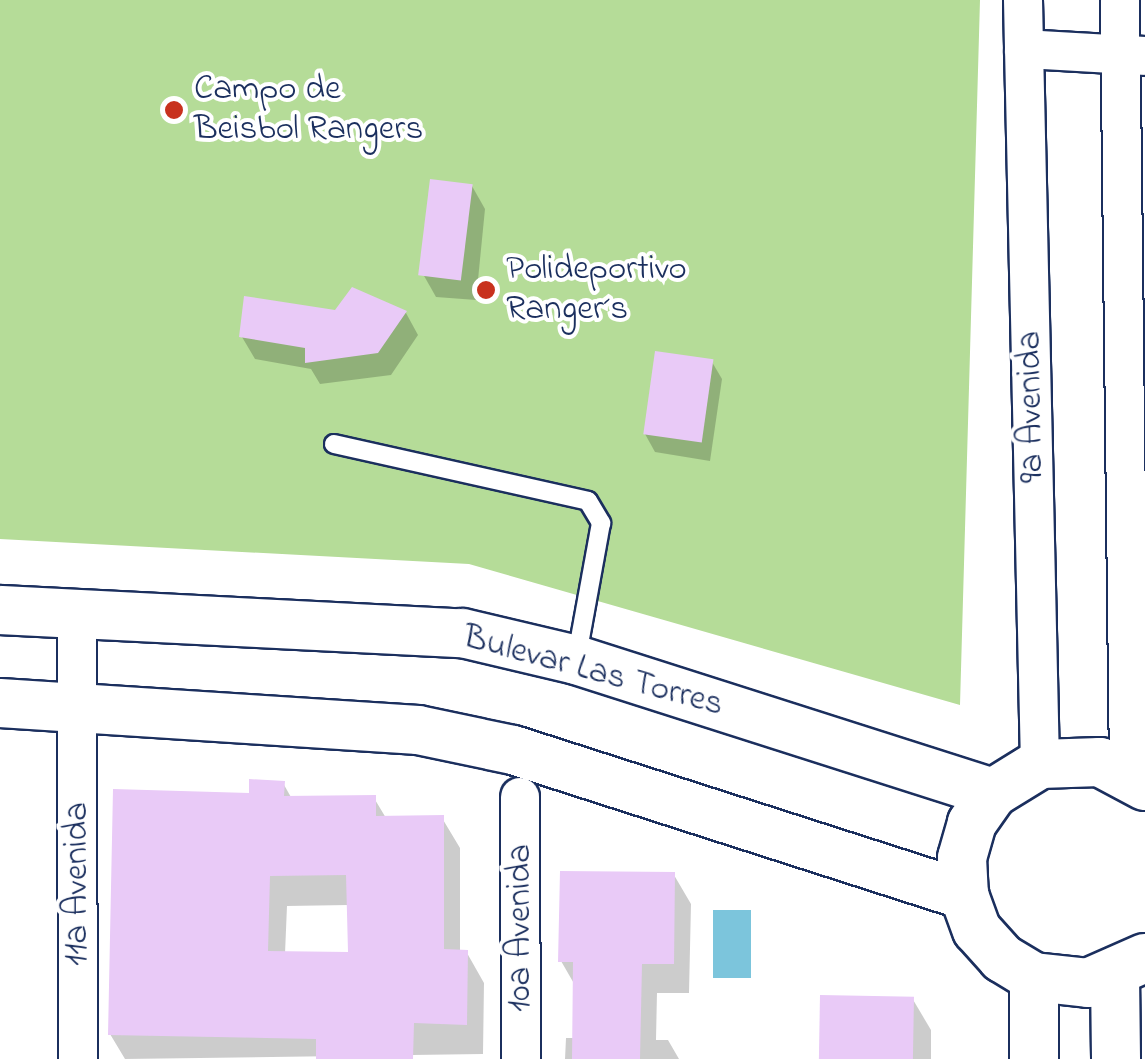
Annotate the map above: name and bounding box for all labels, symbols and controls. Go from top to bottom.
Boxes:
place label: Campo de Beisbol Rangers [194,69,423,151]
marker: Campo de Beisbol Rangers [163,99,185,121]
place label: Polideportivo Ranger´s [506,249,687,331]
marker: Polideportivo Ranger´s [475,279,497,301]
street label: 9a Avenida [1010,331,1054,483]
street label: Bulevar Las Torres [458,617,728,727]
street label: 11a Avenida [57,802,99,966]
street label: 10a Avenida [500,844,542,1012]

